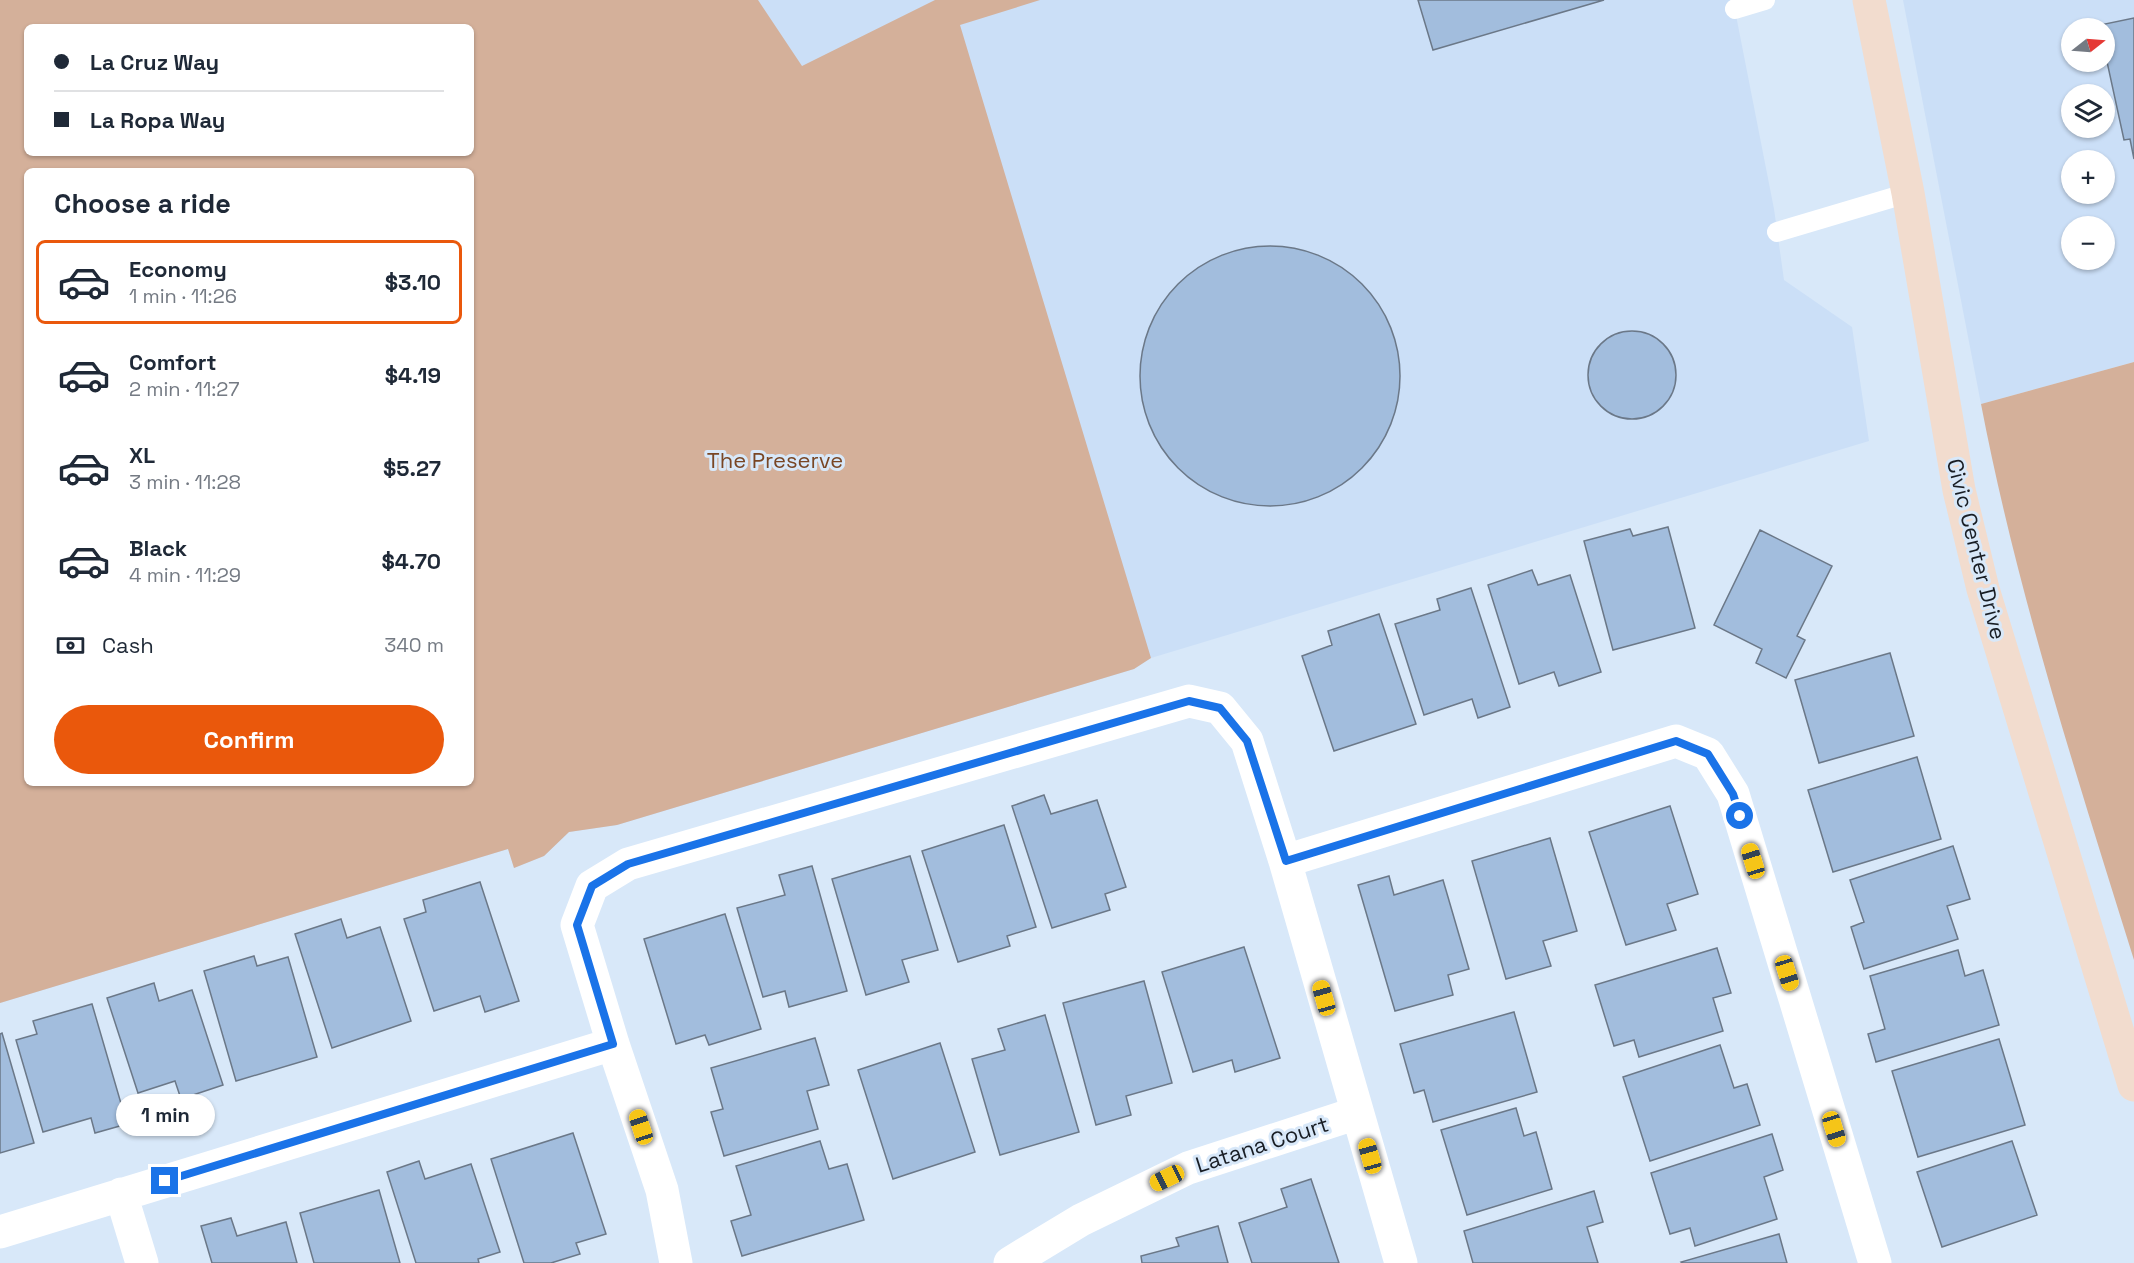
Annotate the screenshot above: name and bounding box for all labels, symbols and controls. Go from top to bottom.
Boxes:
north arrow [2061,18,2115,72]
map controls [2061,18,2115,270]
text: La Cruz Way [90,48,219,76]
button: layers [2061,84,2115,138]
text: La Ropa Way [90,106,225,134]
button: + [2061,150,2115,204]
text: Choose a ride [54,186,231,221]
button: − [2061,216,2115,270]
icon: car [57,255,111,309]
text: Economy [129,255,227,283]
text: $3.10 [385,268,441,296]
text: 1 min · 11:26 [129,283,237,309]
icon: car [57,348,111,402]
text: Comfort [129,348,217,376]
text: $4.19 [385,361,441,389]
text: 2 min · 11:27 [129,376,240,402]
icon: car [57,441,111,495]
text: XL [129,441,155,469]
park label: The Preserve [707,446,843,474]
text: $5.27 [383,454,441,482]
street label: Civic Center Drive [1941,456,2013,642]
text: 3 min · 11:28 [129,469,241,495]
icon: car [57,534,111,588]
text: Black [129,534,187,562]
text: $4.70 [382,547,441,575]
text: 4 min · 11:29 [129,562,241,588]
icon: cash [54,629,87,662]
text: Cash [102,631,154,659]
text: 340 m [384,632,444,658]
button: Confirm [54,705,444,774]
route start [1726,802,1753,829]
car [1739,841,1767,881]
car [1773,953,1801,993]
car [1310,978,1338,1018]
callout: 1 min [116,1094,214,1136]
text: 1 min [141,1102,190,1128]
car [627,1107,655,1147]
street label: Latana Court [1192,1109,1332,1179]
car [1820,1109,1848,1149]
car [1356,1136,1384,1176]
car [1147,1162,1187,1194]
route end [151,1167,178,1194]

